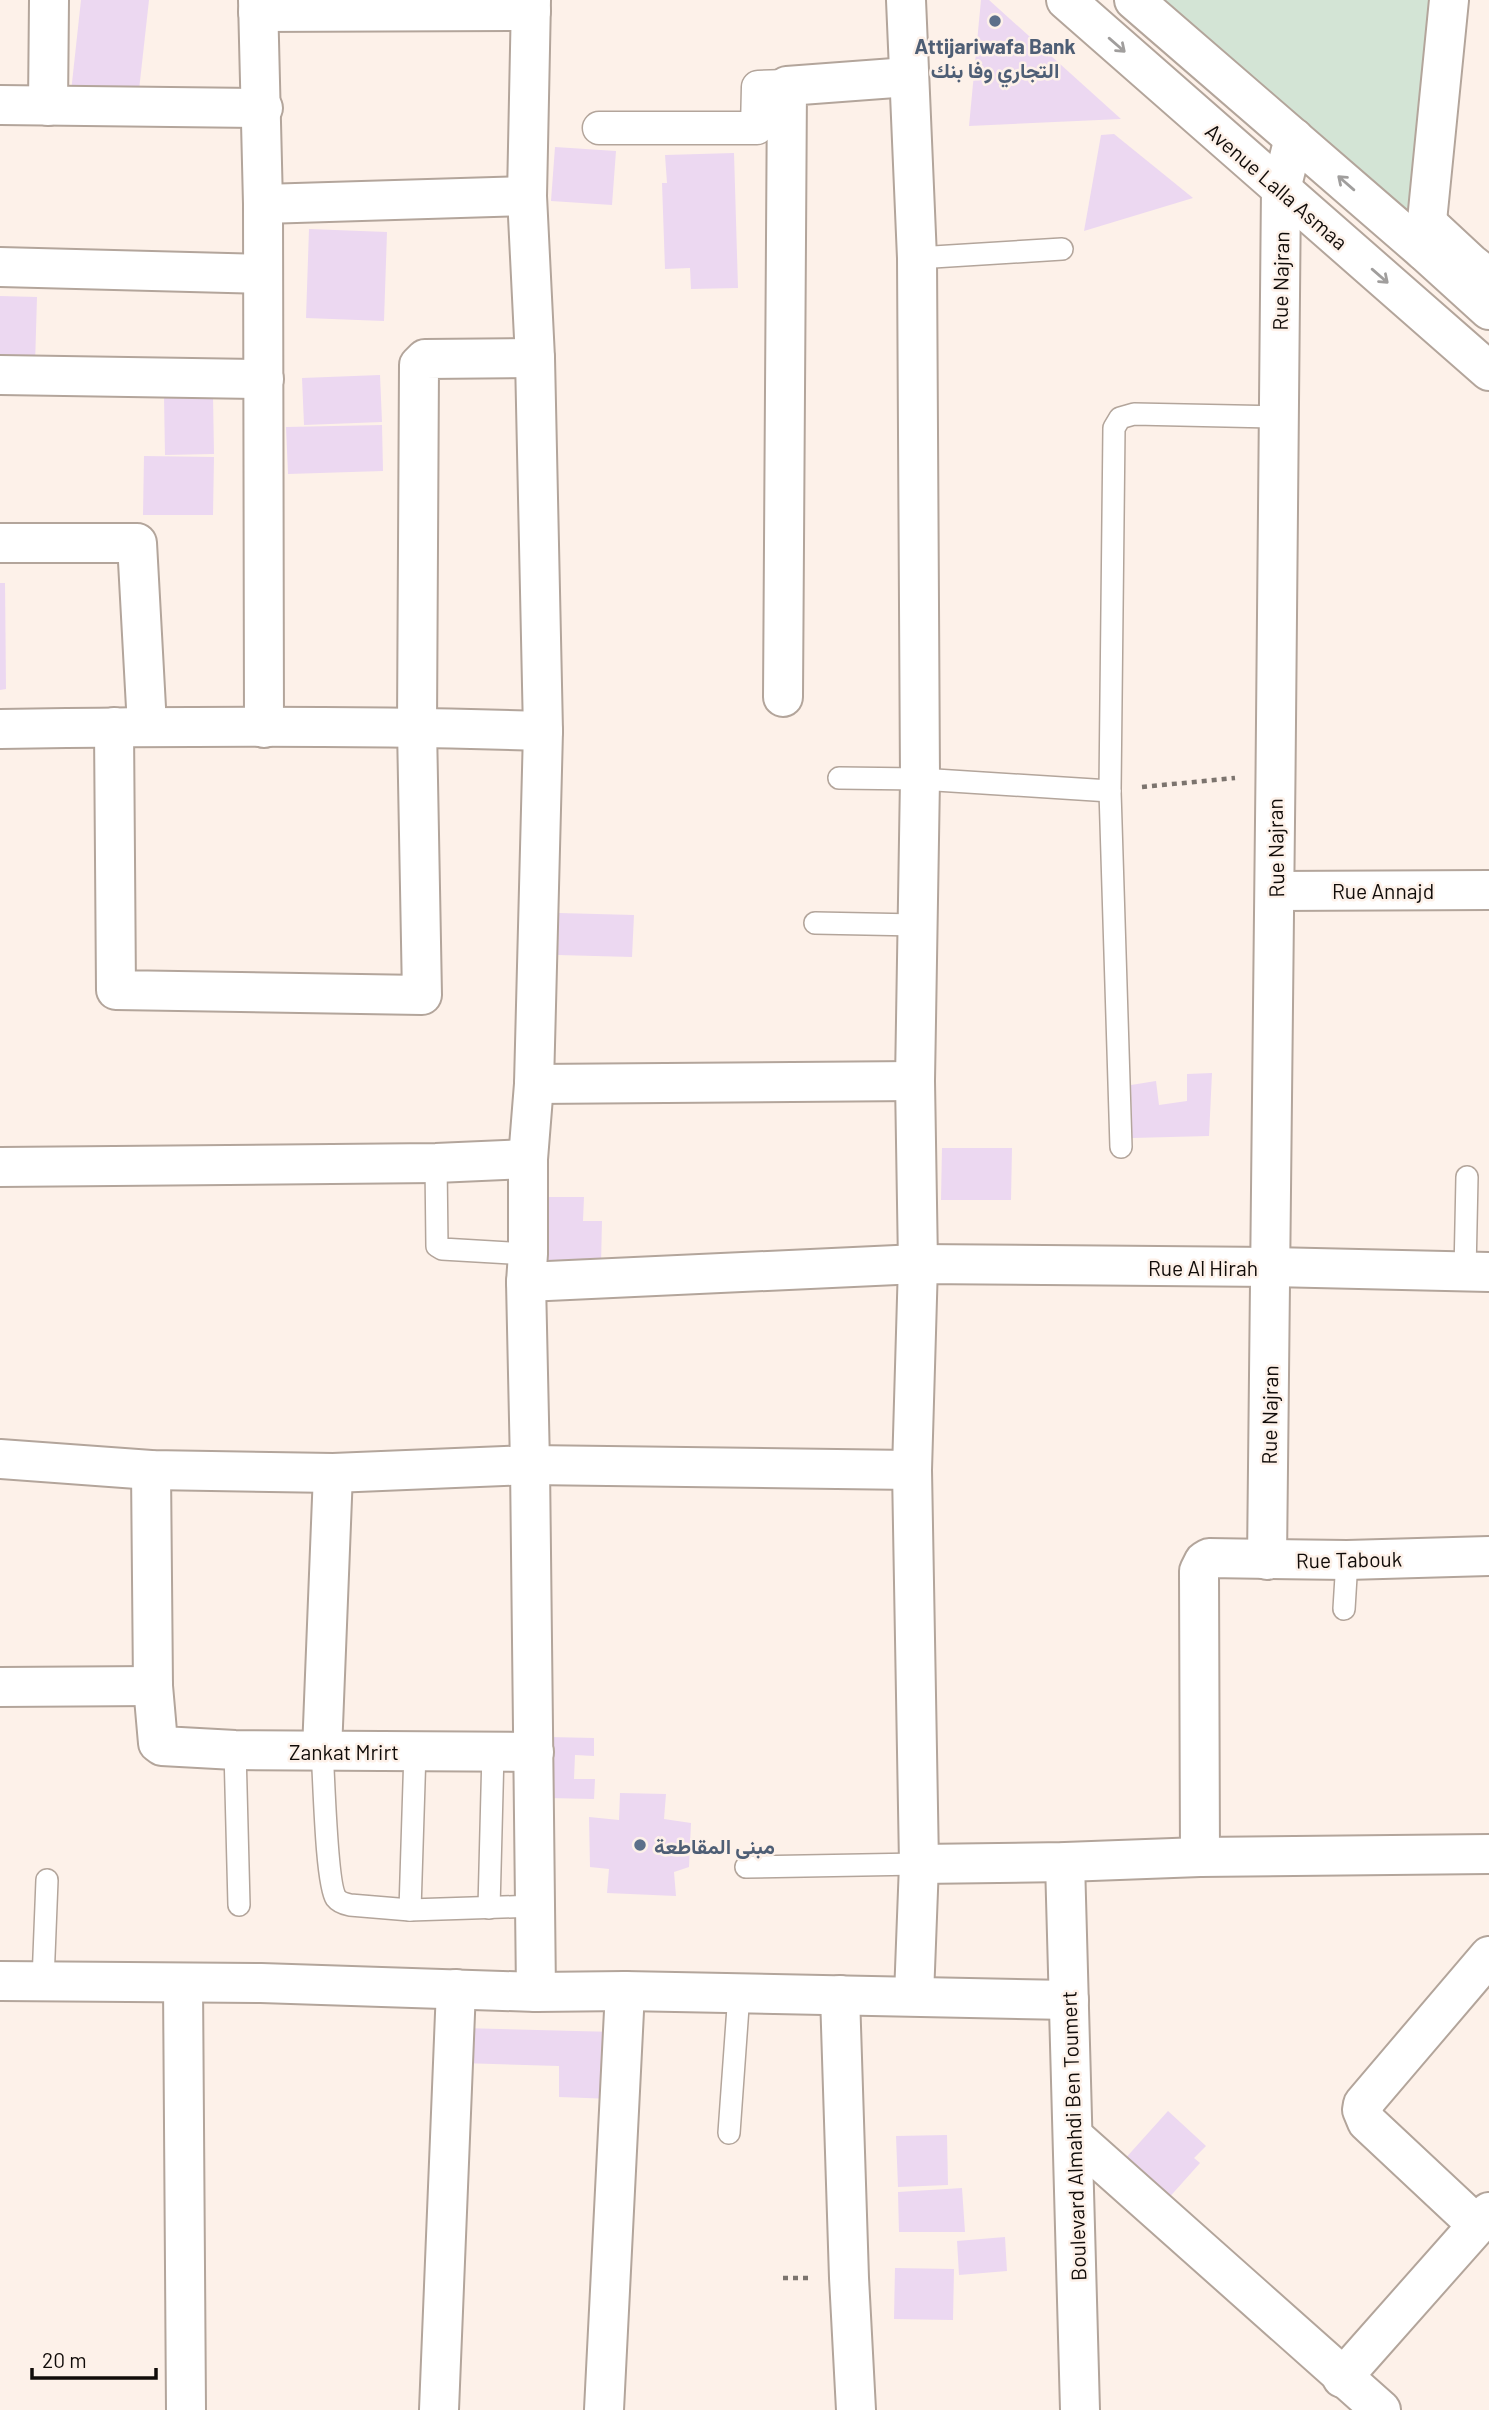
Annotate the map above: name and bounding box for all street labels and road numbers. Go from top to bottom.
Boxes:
street label: Avenue Lalla Asmaa [1201,118,1353,254]
street label: Rue Najran [1267,231,1293,331]
street label: Rue Najran [1262,798,1288,898]
street label: Rue Annajd [1332,878,1434,903]
street label: Rue Al Hirah [1148,1255,1258,1280]
street label: Rue Najran [1256,1365,1282,1465]
street label: Rue Tabouk [1296,1546,1402,1572]
street label: Zankat Mrirt [289,1739,399,1764]
street label: Boulevard Almahdi Ben Toumert [1055,1991,1091,2281]

